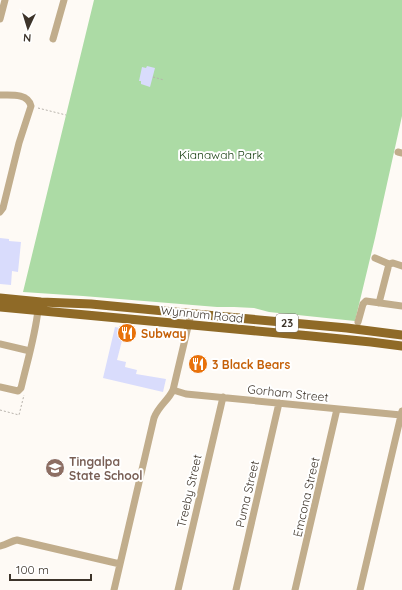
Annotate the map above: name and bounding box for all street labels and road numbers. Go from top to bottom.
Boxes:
street label: Wynnum Road [160,302,244,326]
road number: 23 [276,314,298,332]
street label: Gorham Street [247,381,329,405]
street label: Treeby Street [173,453,205,529]
street label: Emcona Street [290,456,322,538]
street label: Puma Street [232,459,262,529]

